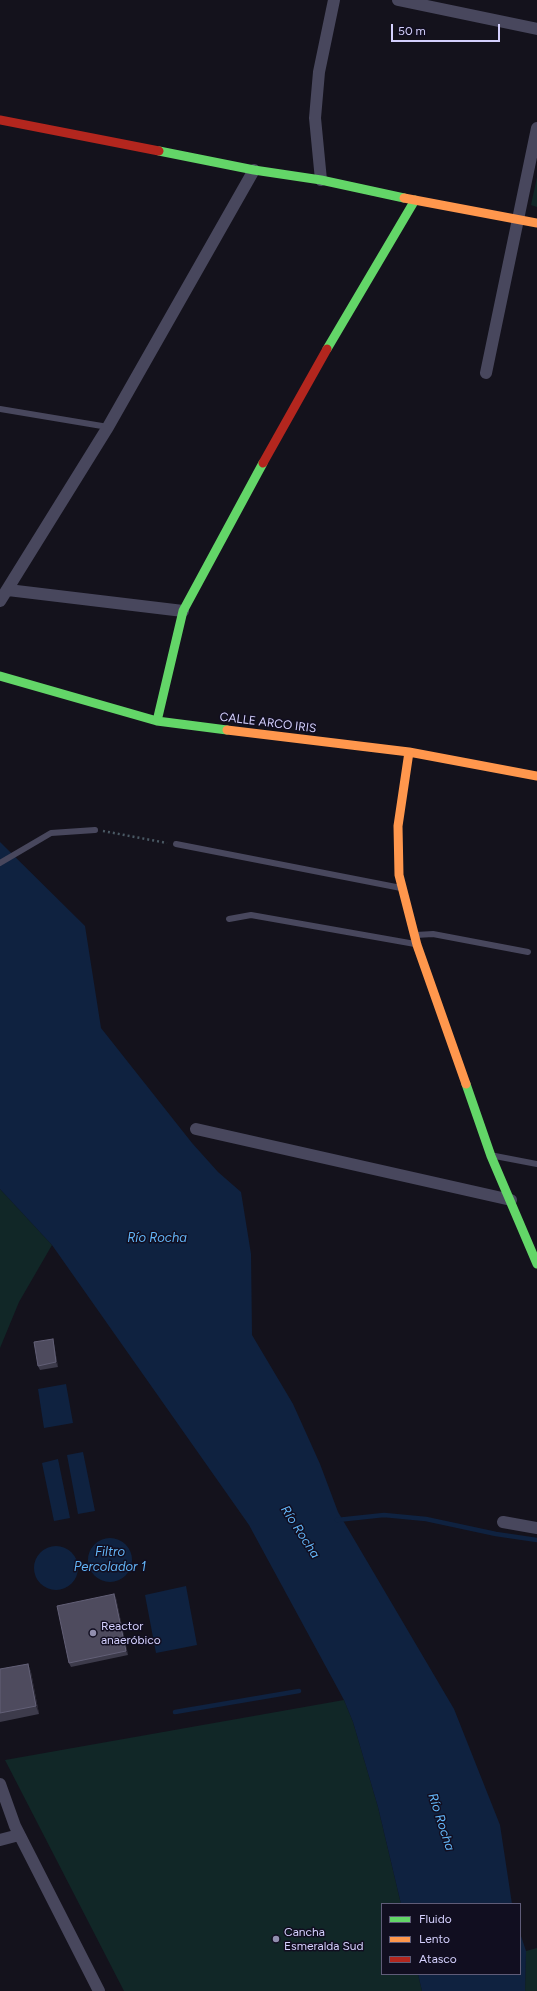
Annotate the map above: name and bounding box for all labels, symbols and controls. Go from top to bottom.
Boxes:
scale bar [393,16,502,42]
text: 50 m [398,24,426,38]
street label: CALLE ARCO IRIS [219,710,317,736]
water label: Río Rocha [127,1230,187,1246]
water label: Río Rocha [277,1503,323,1561]
water label: Filtro Percolador 1 [74,1544,146,1575]
place label: Reactor anaeróbico [101,1619,161,1647]
marker: Reactor anaeróbico [88,1628,98,1638]
water label: Río Rocha [424,1791,458,1853]
legend [381,1903,521,1975]
text: Fluido [419,1912,452,1926]
place label: Cancha Esmeralda Sud [284,1925,363,1953]
text: Lento [419,1932,450,1946]
marker: Cancha Esmeralda Sud [271,1934,281,1944]
text: Atasco [419,1952,457,1966]

